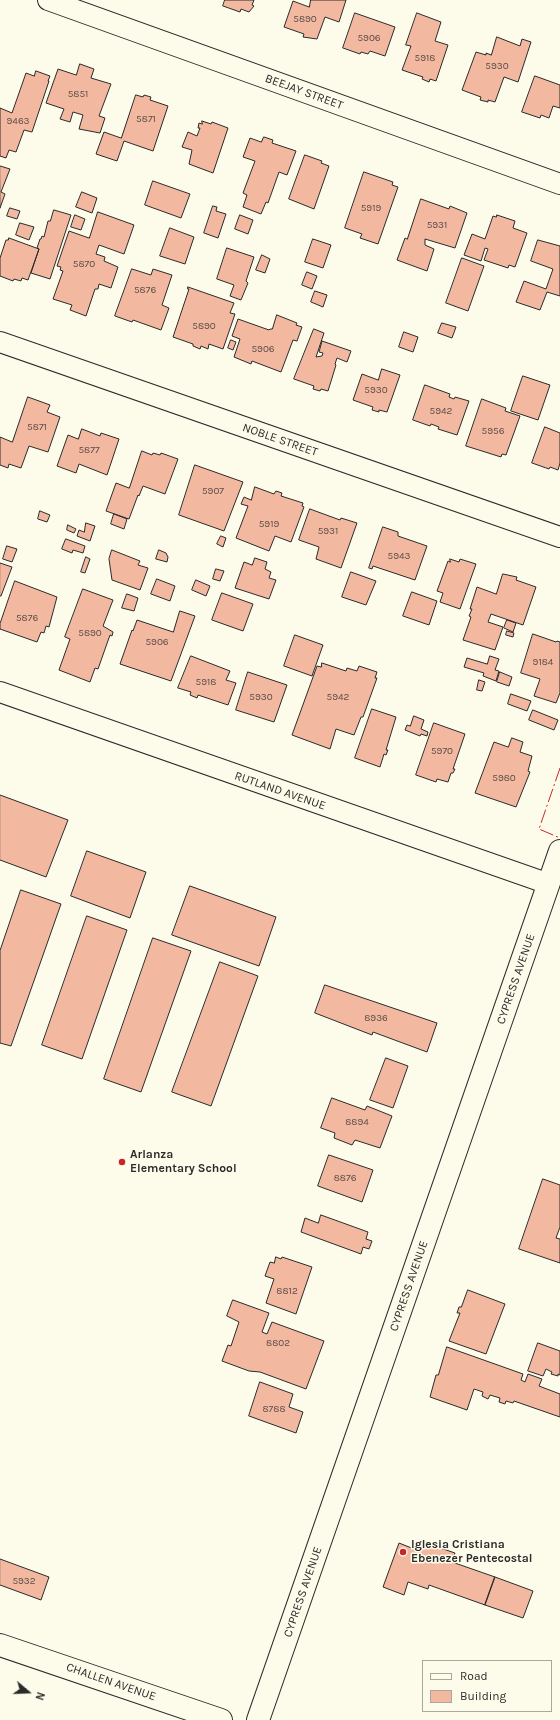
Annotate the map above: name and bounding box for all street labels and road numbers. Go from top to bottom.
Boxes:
street label: BEEJAY STREET [263,71,345,113]
street label: NOBLE STREET [240,420,320,460]
street label: RUTLAND AVENUE [233,769,327,813]
street label: CYPRESS AVENUE [494,932,538,1026]
street label: CYPRESS AVENUE [387,1239,431,1333]
street label: CYPRESS AVENUE [281,1545,325,1639]
street label: CHALLEN AVENUE [64,1660,158,1704]

